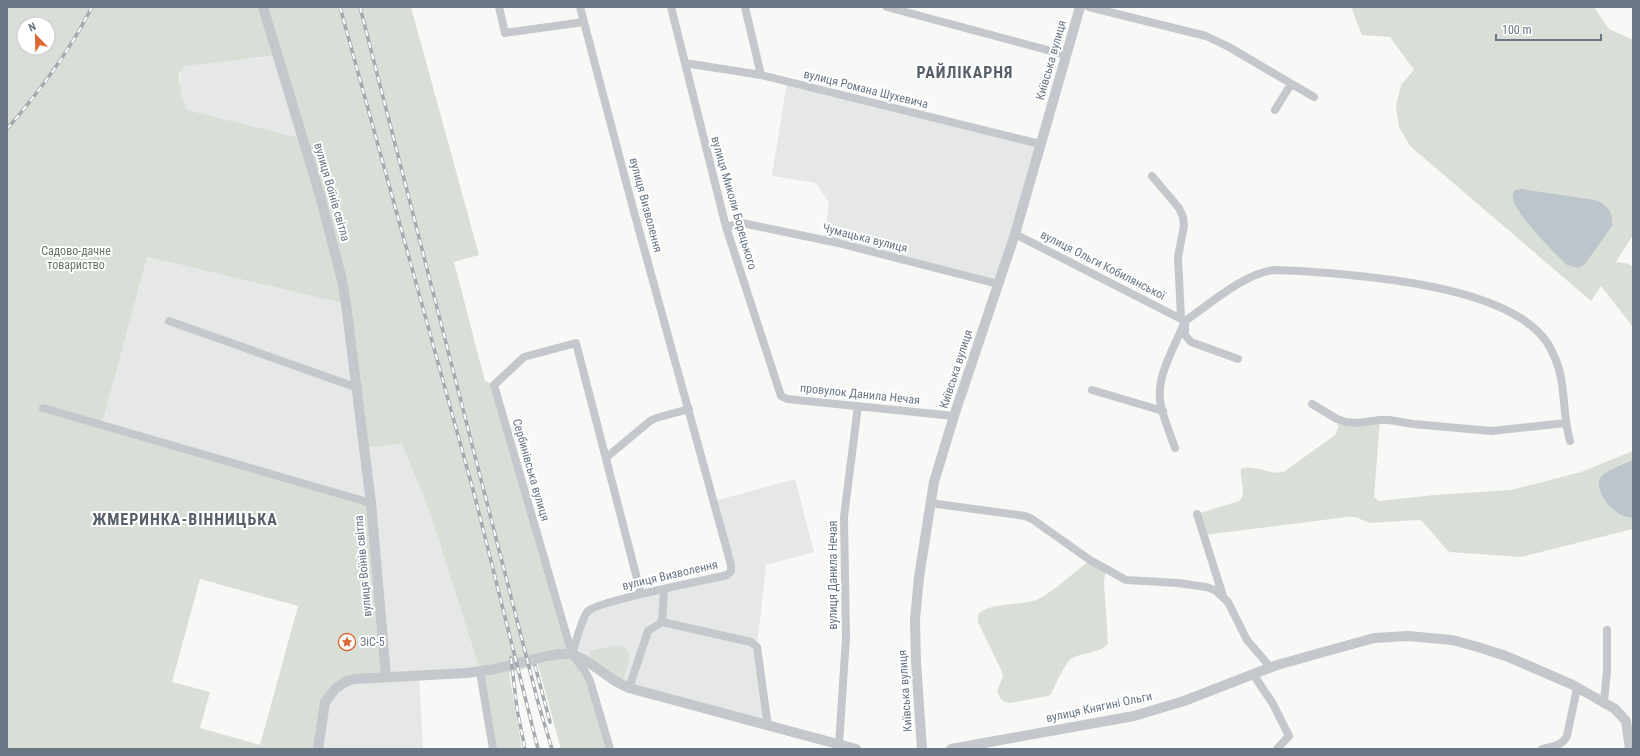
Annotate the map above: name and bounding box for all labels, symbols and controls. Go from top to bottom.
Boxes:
north arrow [16,16,56,56]
scale bar [1496,16,1601,42]
street label: Київська вулиця [1033,19,1069,101]
text: N [27,20,38,35]
text: 100 m [1502,23,1532,37]
district label: РАЙЛІКАРНЯ [917,62,1013,82]
street label: вулиця Романа Шухевича [802,67,930,111]
street label: вулиця Миколи Борецького [708,135,760,271]
street label: вулиця Воїнів світла [311,141,353,243]
street label: вулиця Визволення [627,156,665,254]
street label: Чумацька вулиця [821,221,909,255]
street label: вулиця Ольги Кобилянської [1038,227,1169,303]
park label: Садово-дачне товариство [41,244,111,272]
street label: Київська вулиця [937,328,975,410]
street label: провулок Данила Нечая [799,381,921,407]
street label: Сербинівська вулиця [510,417,552,523]
district label: ЖМЕРИНКА-ВІННИЦЬКА [92,510,278,529]
street label: вулиця Воїнів світла [352,514,374,617]
street label: вулиця Данила Нечая [826,521,840,629]
street label: вулиця Визволення [621,557,719,593]
place icon: ЗіС-5 [337,632,357,652]
place label: ЗіС-5 [360,635,385,649]
street label: Київська вулиця [895,649,915,733]
street label: вулиця Княгині Ольги [1045,689,1153,725]

